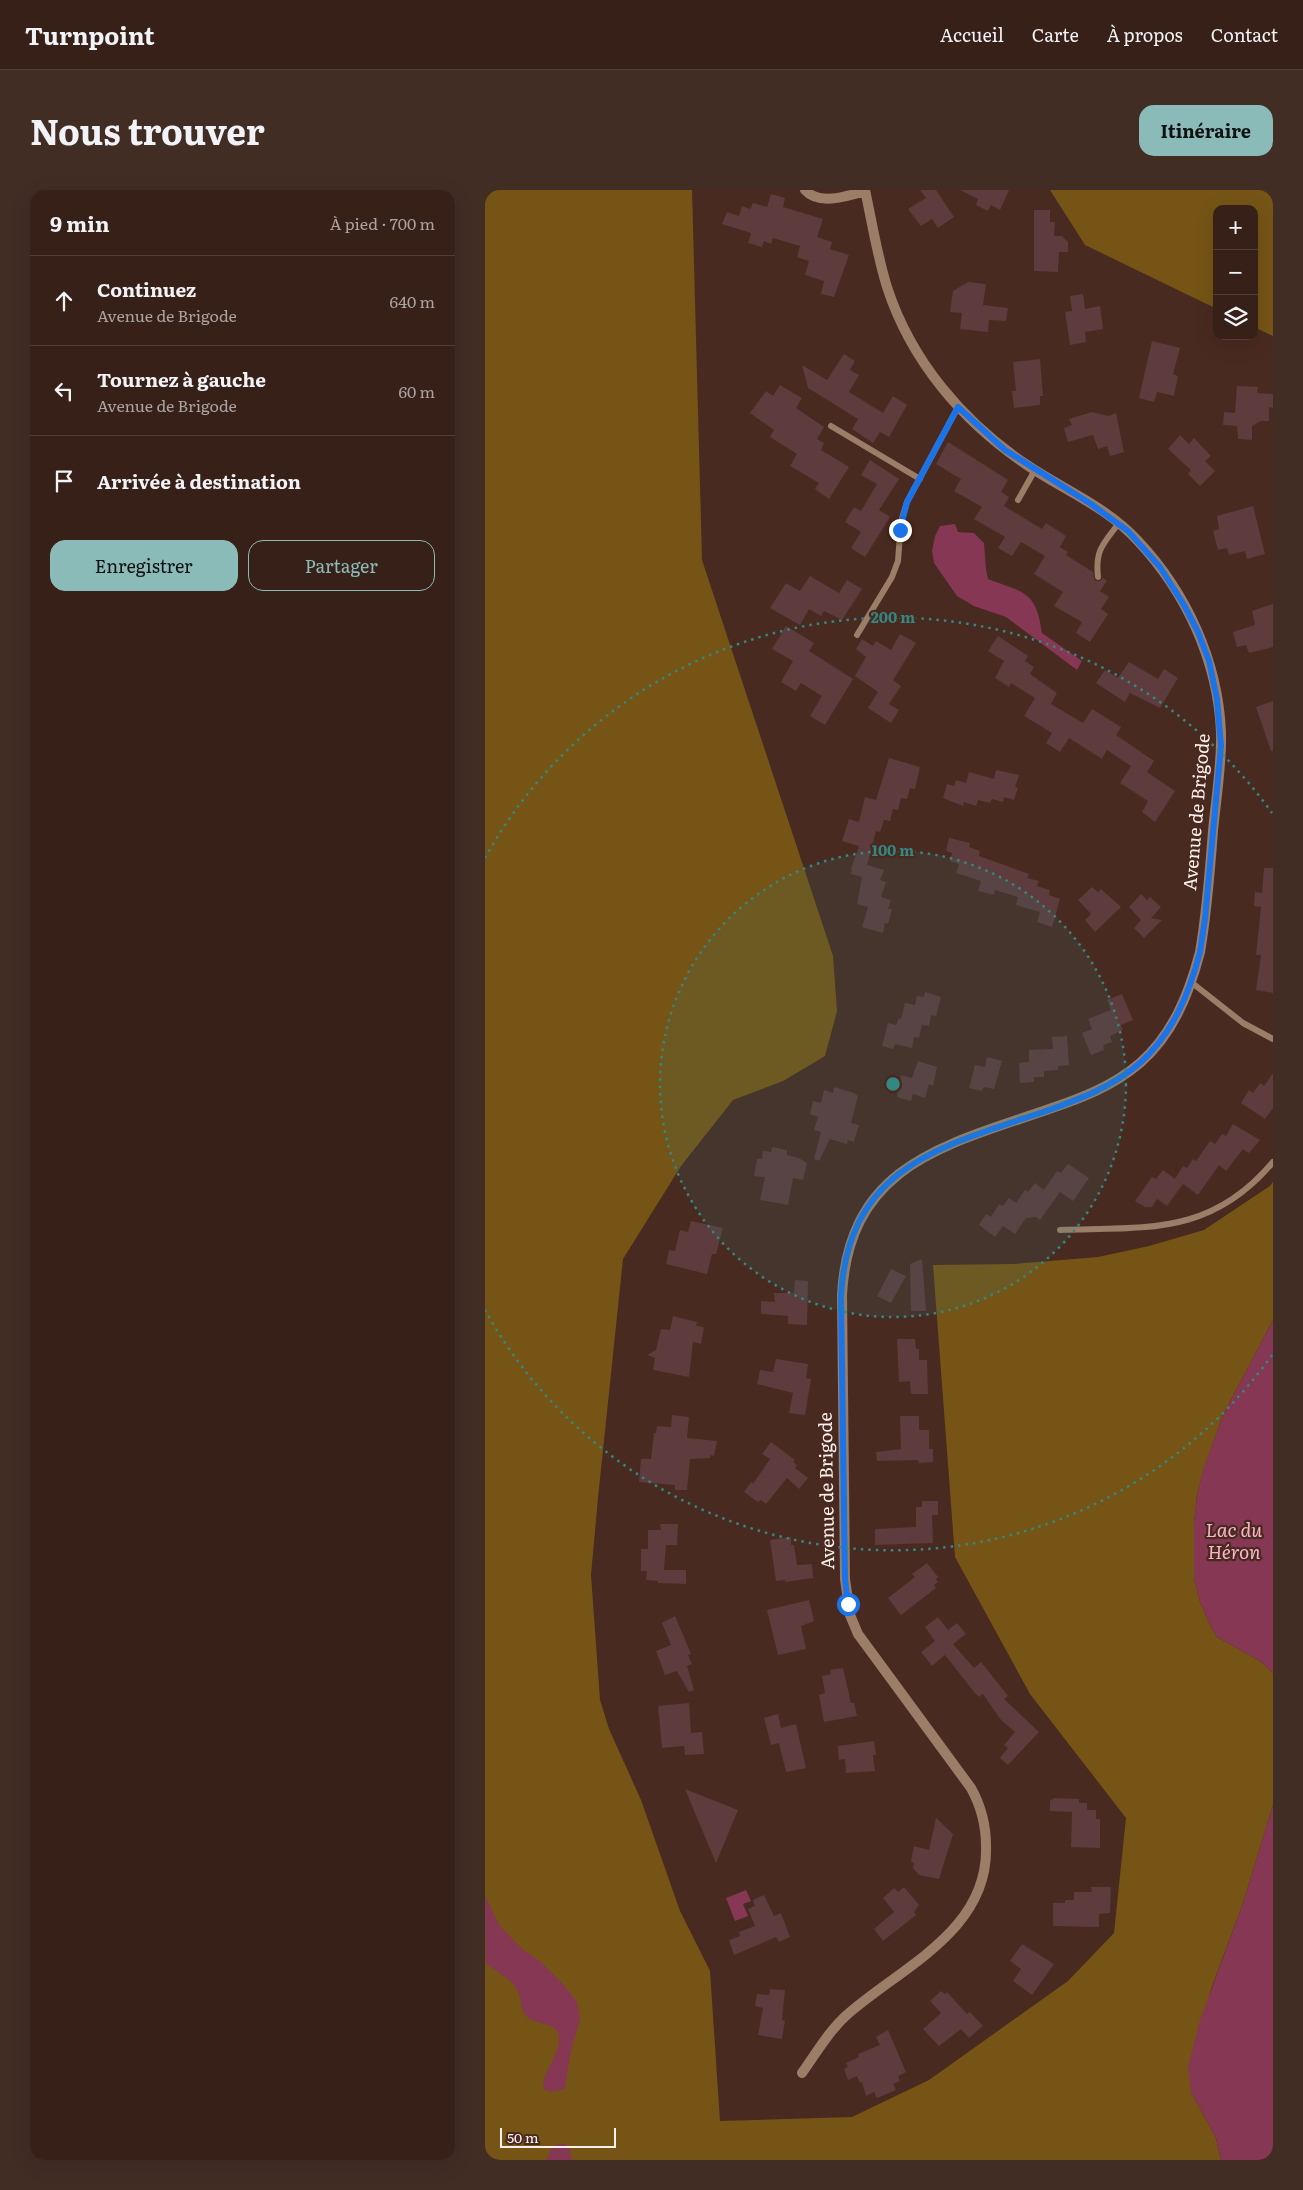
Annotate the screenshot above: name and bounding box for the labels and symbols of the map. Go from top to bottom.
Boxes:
route end [889,519,912,542]
text: 200 m [871,605,915,628]
street label: Avenue de Brigode [1175,732,1216,891]
text: 100 m [872,838,914,861]
centre of rings [884,1075,902,1093]
street label: Avenue de Brigode [811,1412,840,1570]
water label: Lac du Héron [1206,1515,1263,1565]
route start [837,1593,860,1616]
scale bar [500,2125,616,2148]

